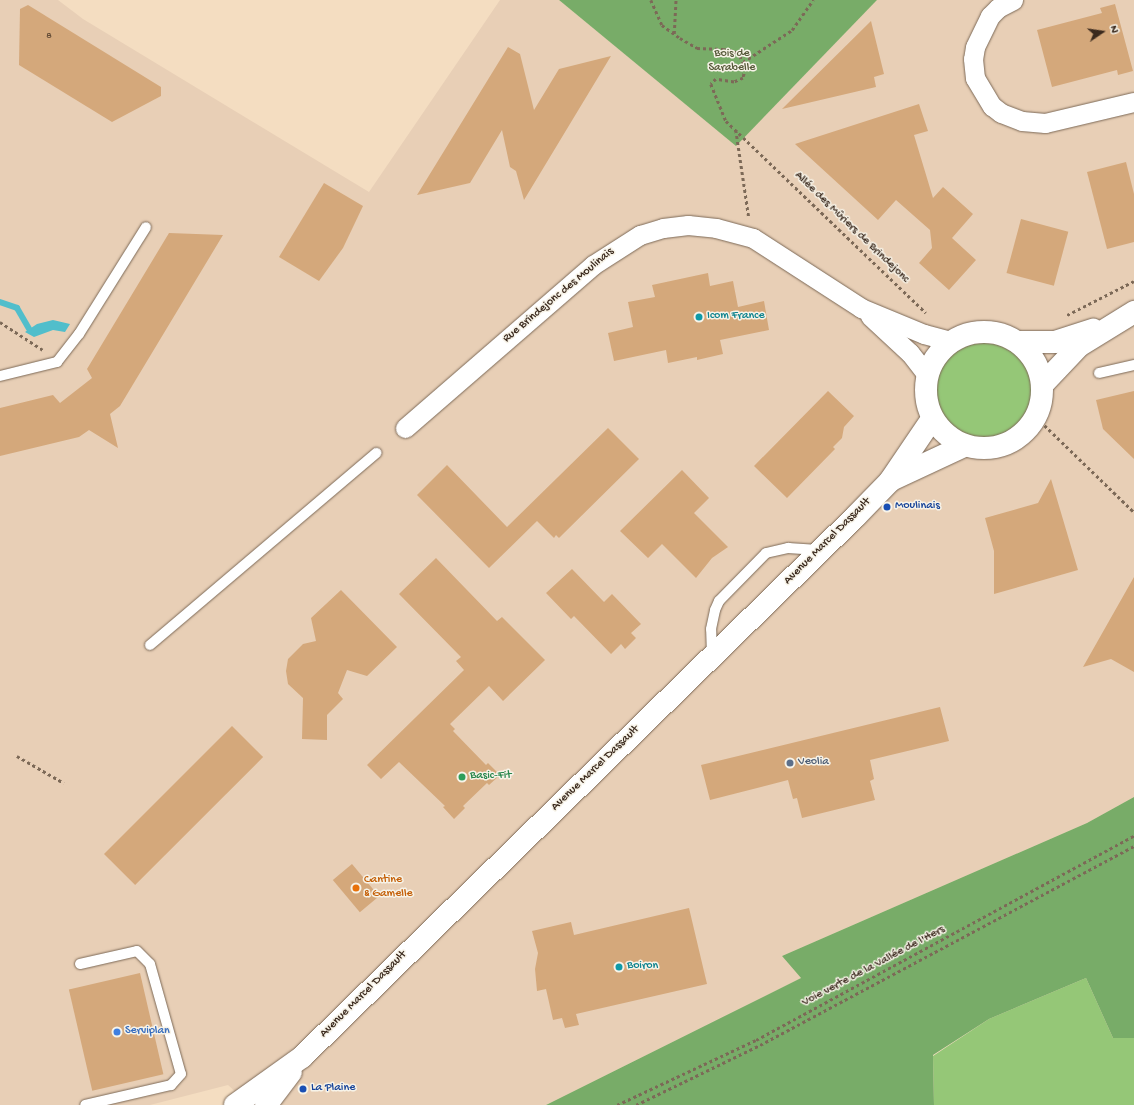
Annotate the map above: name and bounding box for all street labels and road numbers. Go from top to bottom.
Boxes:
street label: Allée des Mûriers de Brindejonc [791,169,911,287]
street label: Rue Brindejonc des Moulinais [501,245,617,347]
street label: Avenue Marcel Dassault [782,496,874,588]
street label: Avenue Marcel Dassault [549,723,643,815]
street label: Voie verte de la Vallée de l'Hers [800,923,948,1011]
street label: Avenue Marcel Dassault [318,949,410,1041]

